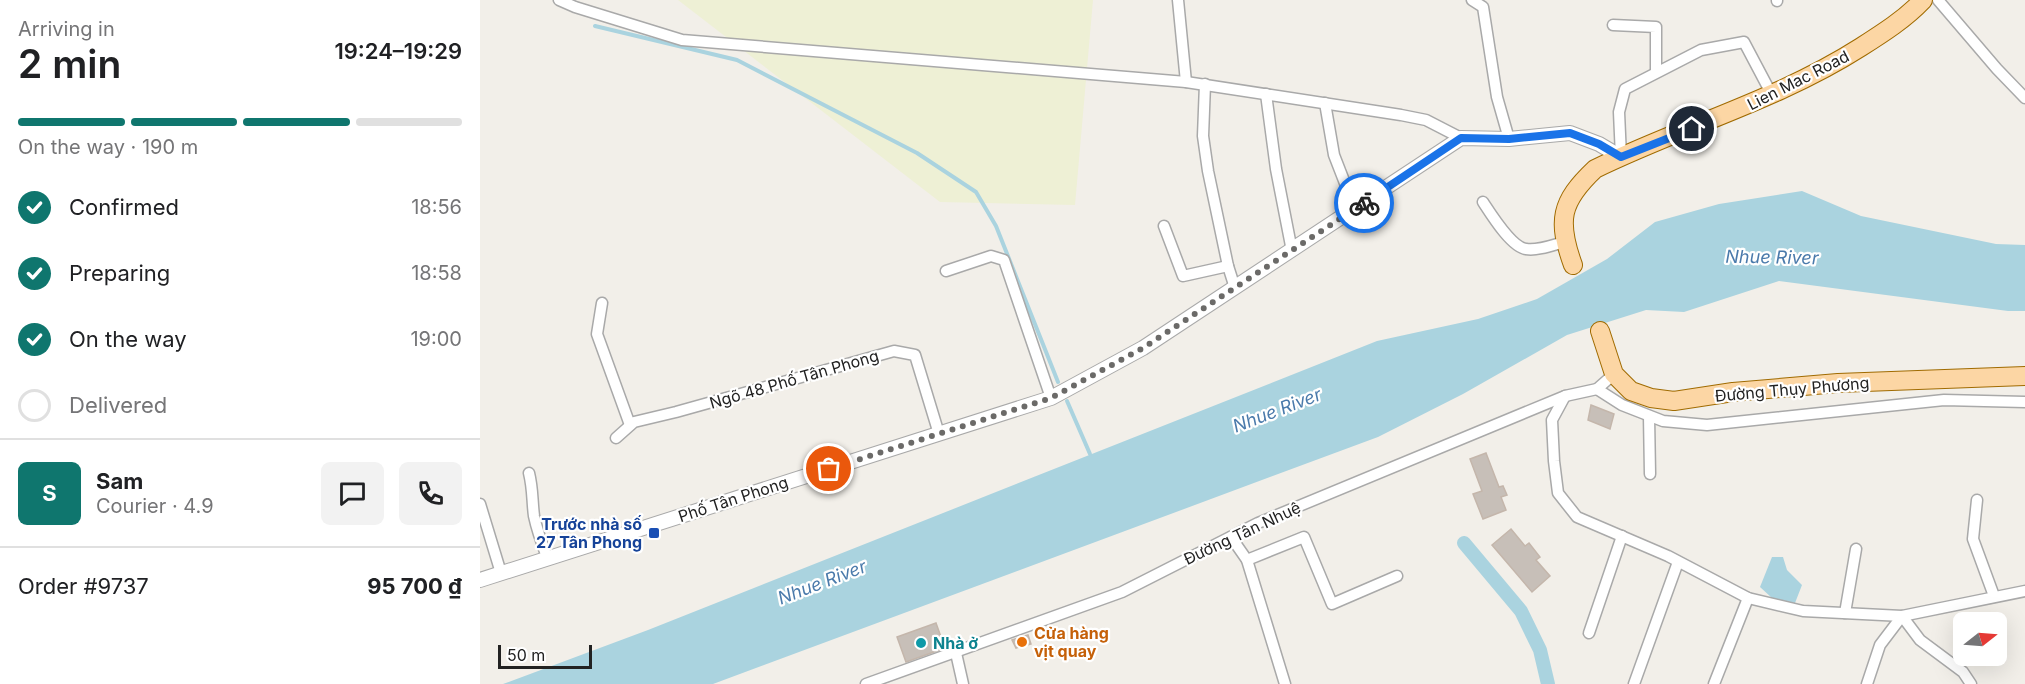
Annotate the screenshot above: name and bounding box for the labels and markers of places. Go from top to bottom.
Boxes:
pin [1666,103,1717,154]
pin [803,443,854,494]
place label: Trước nhà số 27 Tân Phong [536,514,642,552]
marker: Trước nhà số 27 Tân Phong [647,526,661,540]
place label: Cửa hàng vịt quay [1034,623,1109,661]
place label: Nhà ở [933,633,978,653]
marker: Cửa hàng vịt quay [1015,635,1029,649]
marker: Nhà ở [914,636,928,650]

